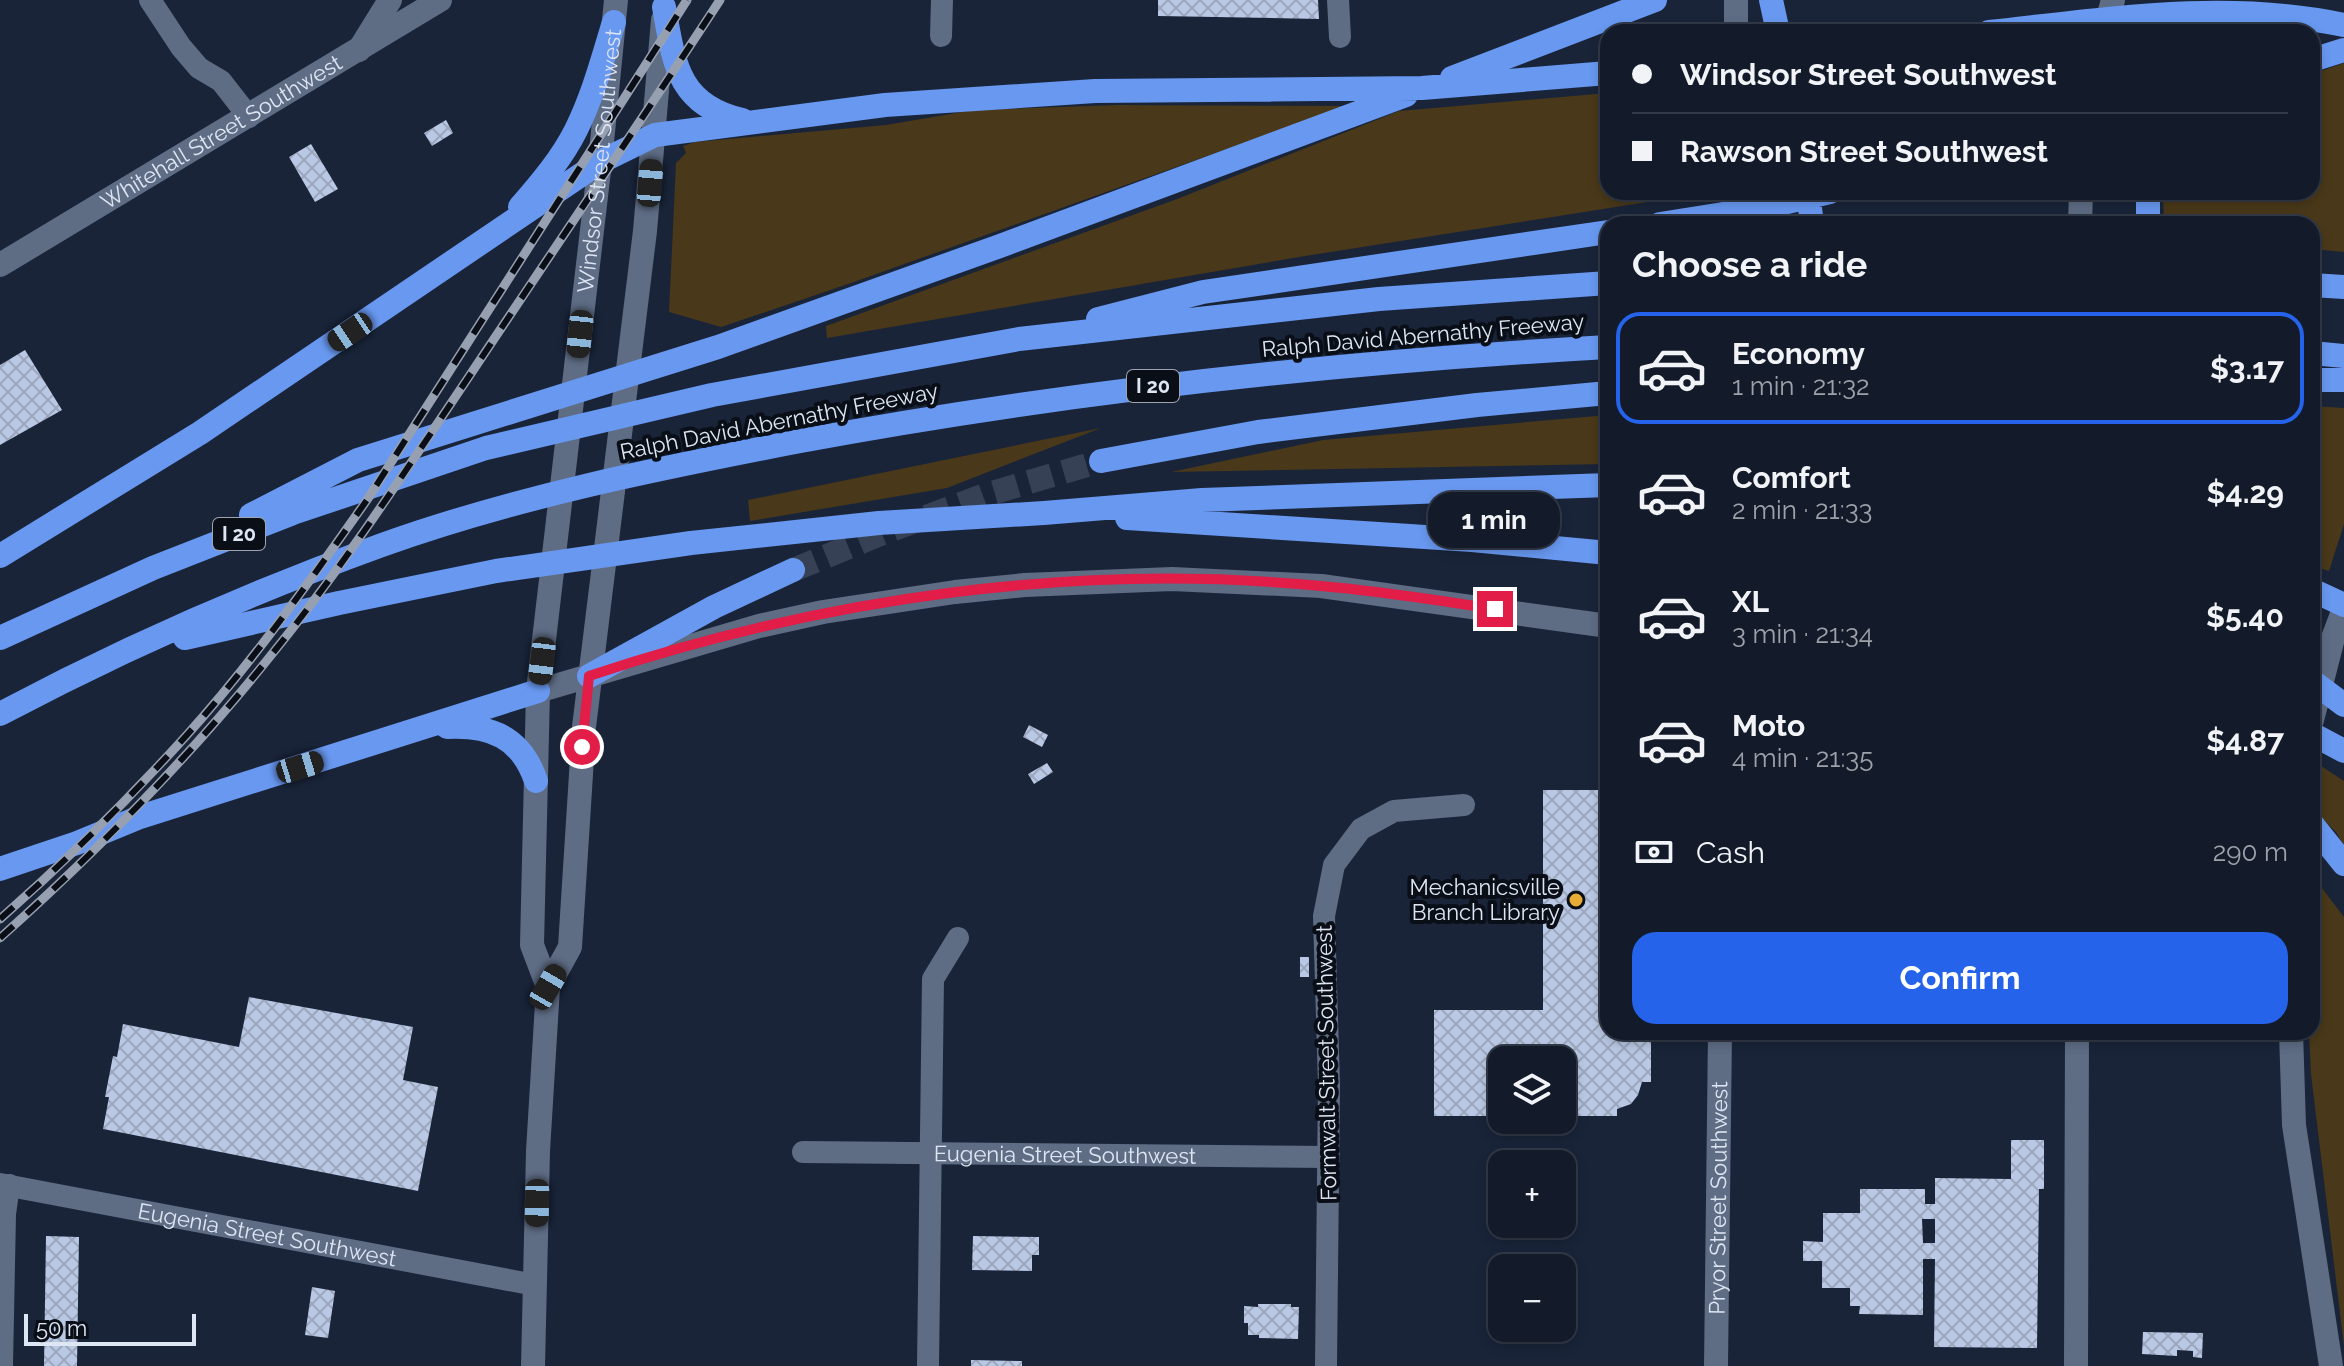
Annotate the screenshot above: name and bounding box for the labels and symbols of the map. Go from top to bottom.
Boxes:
street label: Windsor Street Southwest [572,27,626,294]
street label: Whitehall Street Southwest [96,49,347,215]
car [636,158,664,208]
street label: Ralph David Abernathy Freeway [1261,308,1585,362]
car [323,309,377,355]
car [566,309,594,359]
road number: I 20 [1127,370,1179,402]
street label: Ralph David Abernathy Freeway [618,377,940,465]
callout: 1 min [1429,493,1561,549]
road number: I 20 [213,518,265,550]
route end [1477,591,1513,627]
car [527,636,557,686]
route start [564,729,600,765]
car [274,749,326,785]
place label: Mechanicsville Branch Library [1410,874,1560,925]
marker: Mechanicsville Branch Library [1567,891,1585,909]
street label: Formwalt Street Southwest [1311,924,1341,1201]
car [526,960,570,1014]
street label: Pryor Street Southwest [1704,1081,1732,1315]
street label: Eugenia Street Southwest [934,1140,1197,1169]
car [525,1179,549,1227]
street label: Eugenia Street Southwest [136,1197,399,1272]
scale bar [24,1310,196,1346]

